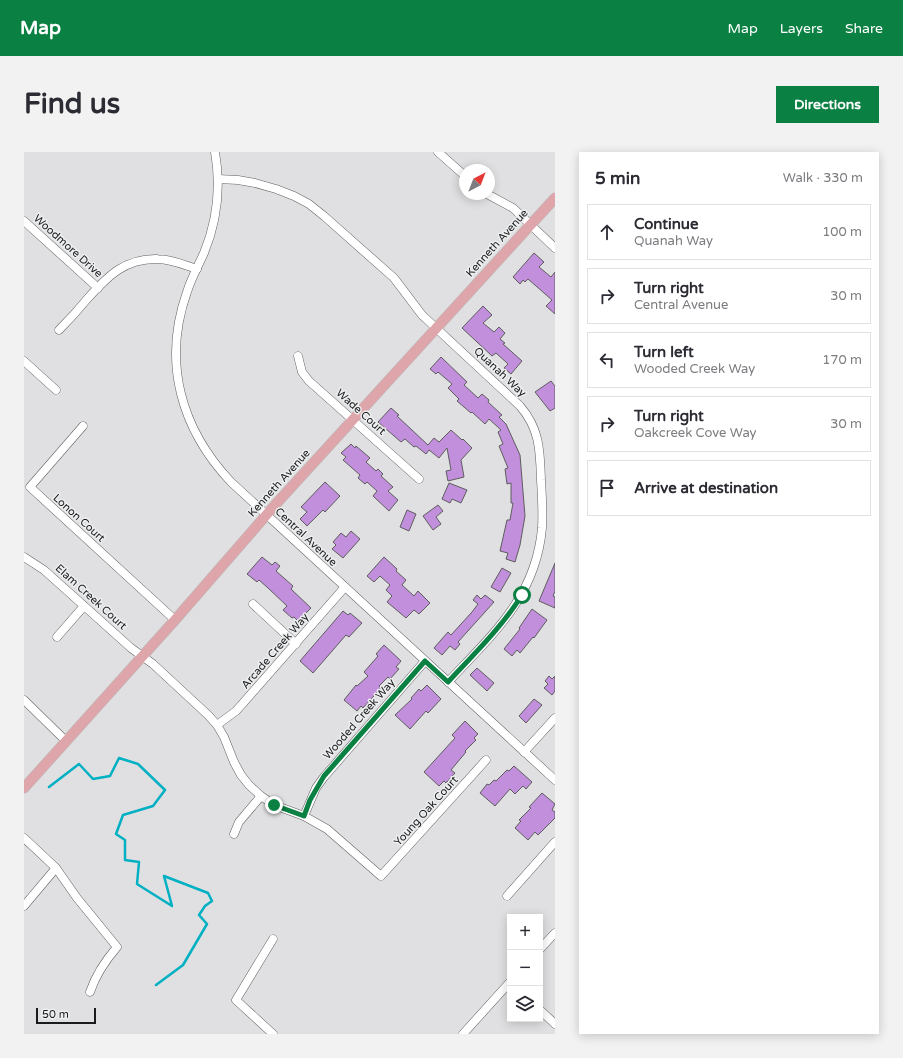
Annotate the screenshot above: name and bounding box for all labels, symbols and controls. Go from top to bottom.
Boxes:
text: Map [20,17,61,39]
text: Map [728,20,758,37]
text: Layers [780,20,823,37]
text: Share [845,20,883,37]
button: Directions [776,86,879,123]
text: Find us [24,87,120,121]
north arrow [459,164,495,200]
text: 5 min [595,168,640,189]
text: Walk · 330 m [783,170,863,186]
street label: Kenneth Avenue [463,207,531,279]
street label: Woodmore Drive [31,212,105,280]
text: Continue [634,215,698,233]
icon: ahead [596,221,618,243]
text: 100 m [822,224,862,240]
text: Quanah Way [634,233,713,249]
text: Turn right [634,279,704,297]
icon: right [596,285,618,307]
text: 30 m [830,288,862,304]
text: Central Avenue [634,297,728,313]
text: Turn left [634,343,694,361]
street label: Quanah Way [471,344,529,400]
icon: left [596,349,618,371]
text: 170 m [822,352,862,368]
text: Wooded Creek Way [634,361,755,377]
street label: Wade Court [334,386,388,438]
text: Turn right [634,407,704,425]
icon: right [596,413,618,435]
text: 30 m [830,416,862,432]
text: Oakcreek Cove Way [634,425,757,441]
street label: Kenneth Avenue [245,447,313,519]
icon: arrive [596,477,618,499]
text: Arrive at destination [634,479,778,497]
street label: Lonon Court [50,491,108,545]
street label: Central Avenue [272,505,340,569]
street label: Elam Creek Court [53,562,129,632]
route start [513,586,531,604]
street label: Arcade Creek Way [239,610,311,691]
street label: Wooded Creek Way [320,676,398,762]
street label: Young Oak Court [391,773,461,849]
route end [265,796,283,814]
map controls [507,914,543,1022]
button: + [507,914,543,950]
button: − [507,950,543,986]
button: layers [507,986,543,1022]
scale bar [36,1006,96,1025]
text: 50 m [42,1008,69,1021]

